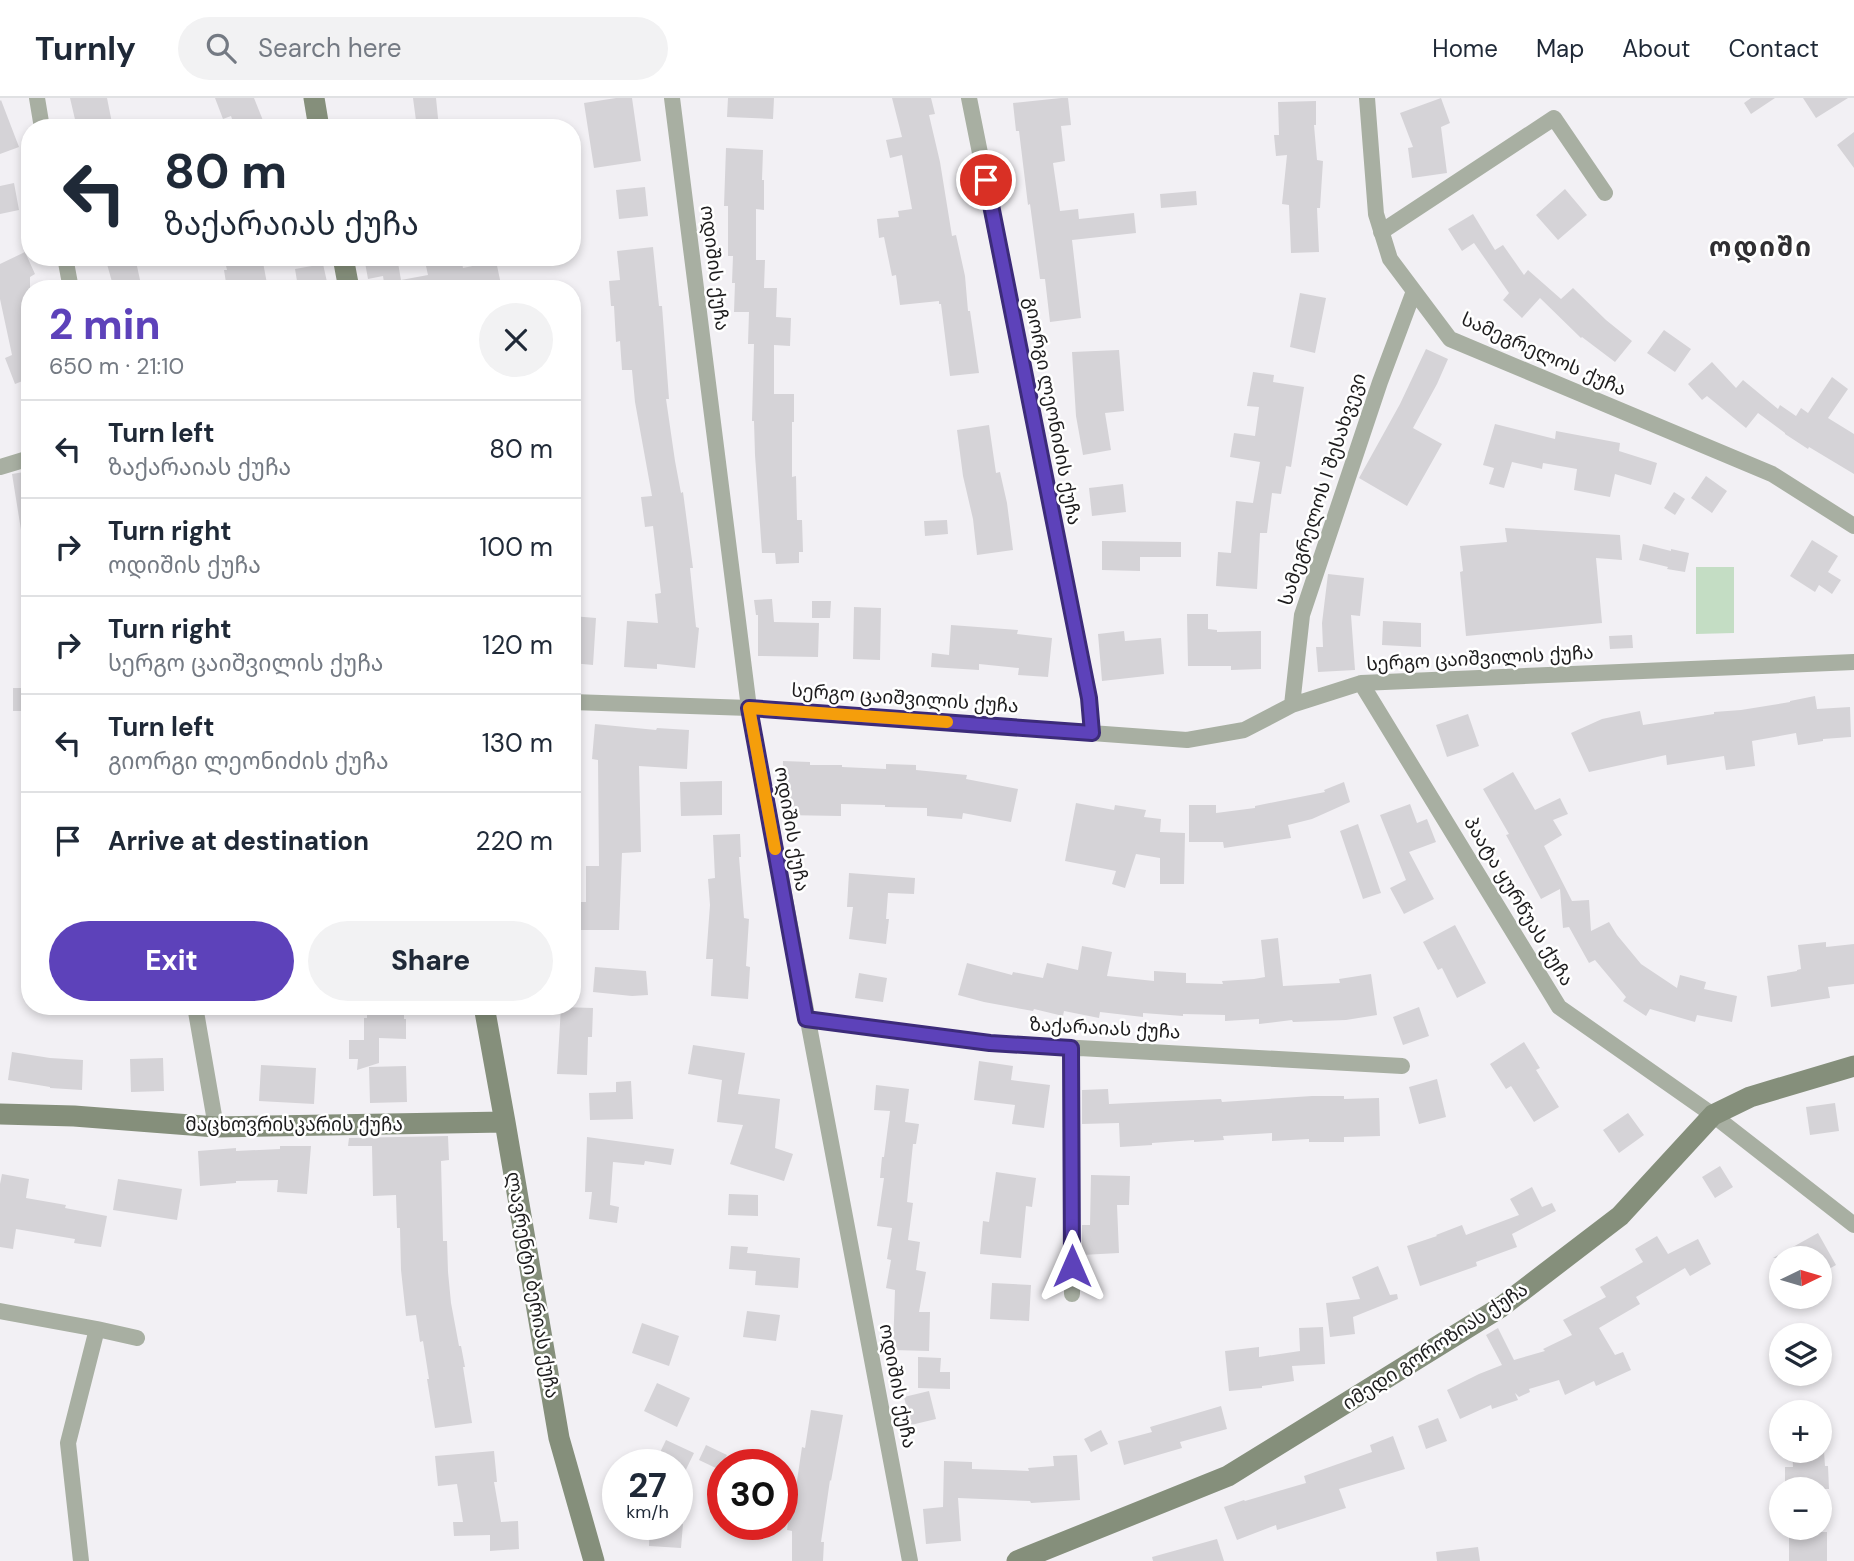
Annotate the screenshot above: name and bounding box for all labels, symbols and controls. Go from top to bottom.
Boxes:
search box [178,17,668,80]
text: Turnly [35,27,136,70]
icon: search [202,29,240,67]
text: Search here [258,31,401,65]
text: Home [1432,33,1498,64]
text: Map [1536,33,1584,64]
text: About [1622,33,1691,64]
text: Contact [1729,33,1819,64]
text: 80 m [164,139,287,203]
icon: left [49,147,140,238]
pin [956,150,1016,210]
icon: arrive [967,161,1005,199]
text: ზაქარაიას ქუჩა [164,203,419,245]
street label: ოდიშის ქუჩა [695,204,735,332]
district label: ოდიში [1709,230,1813,264]
street label: გიორგი ლეონიძის ქუჩა [1019,295,1087,527]
text: 2 min [49,297,160,352]
button: close [479,303,553,377]
street label: სამეგრელოს ქუჩა [1457,306,1631,402]
text: 650 m · 21:10 [49,351,184,381]
street label: სამეგრელოს I შესახვევი [1273,370,1371,608]
text: Turn left [108,416,215,450]
icon: left [49,430,87,468]
text: 80 m [489,432,553,466]
text: ზაქარაიას ქუჩა [108,452,291,482]
text: Turn right [108,514,232,548]
icon: right [49,528,87,566]
text: 100 m [479,530,553,564]
text: ოდიშის ქუჩა [108,550,261,580]
text: Turn right [108,612,232,646]
icon: right [49,626,87,664]
text: 120 m [482,628,553,662]
street label: სერგო ცაიშვილის ქუჩა [1366,640,1594,676]
text: სერგო ცაიშვილის ქუჩა [108,648,383,678]
street label: სერგო ცაიშვილის ქუჩა [791,678,1019,718]
text: Turn left [108,710,215,744]
icon: left [49,724,87,762]
text: 130 m [482,726,553,760]
text: გიორგი ლეონიძის ქუჩა [108,746,389,776]
street label: ოდიშის ქუჩა [769,765,815,893]
street label: პაატა ყურწუას ქუჩა [1458,811,1580,991]
icon: arrive [49,822,87,860]
text: Arrive at destination [108,824,369,858]
text: 220 m [475,824,553,858]
button: Exit [49,921,294,1001]
button: Share [308,921,553,1001]
street label: ზაქარაიას ქუჩა [1029,1012,1181,1044]
street label: მაცხოვრისკარის ქუჩა [185,1112,403,1137]
street label: ლავრენტი ბერიას ქუჩა [501,1170,565,1400]
position arrow [1035,1229,1109,1303]
north arrow [1769,1246,1832,1309]
map controls [1769,1246,1832,1540]
street label: იმედი გოროზიას ქუჩა [1337,1277,1533,1415]
street label: ოდიშის ქუჩა [874,1322,922,1450]
button: layers [1769,1323,1832,1386]
button: + [1769,1400,1832,1463]
speed limit sign: 30 [707,1449,798,1540]
text: 27 [628,1462,667,1508]
button: − [1769,1477,1832,1540]
text: km/h [626,1500,669,1524]

